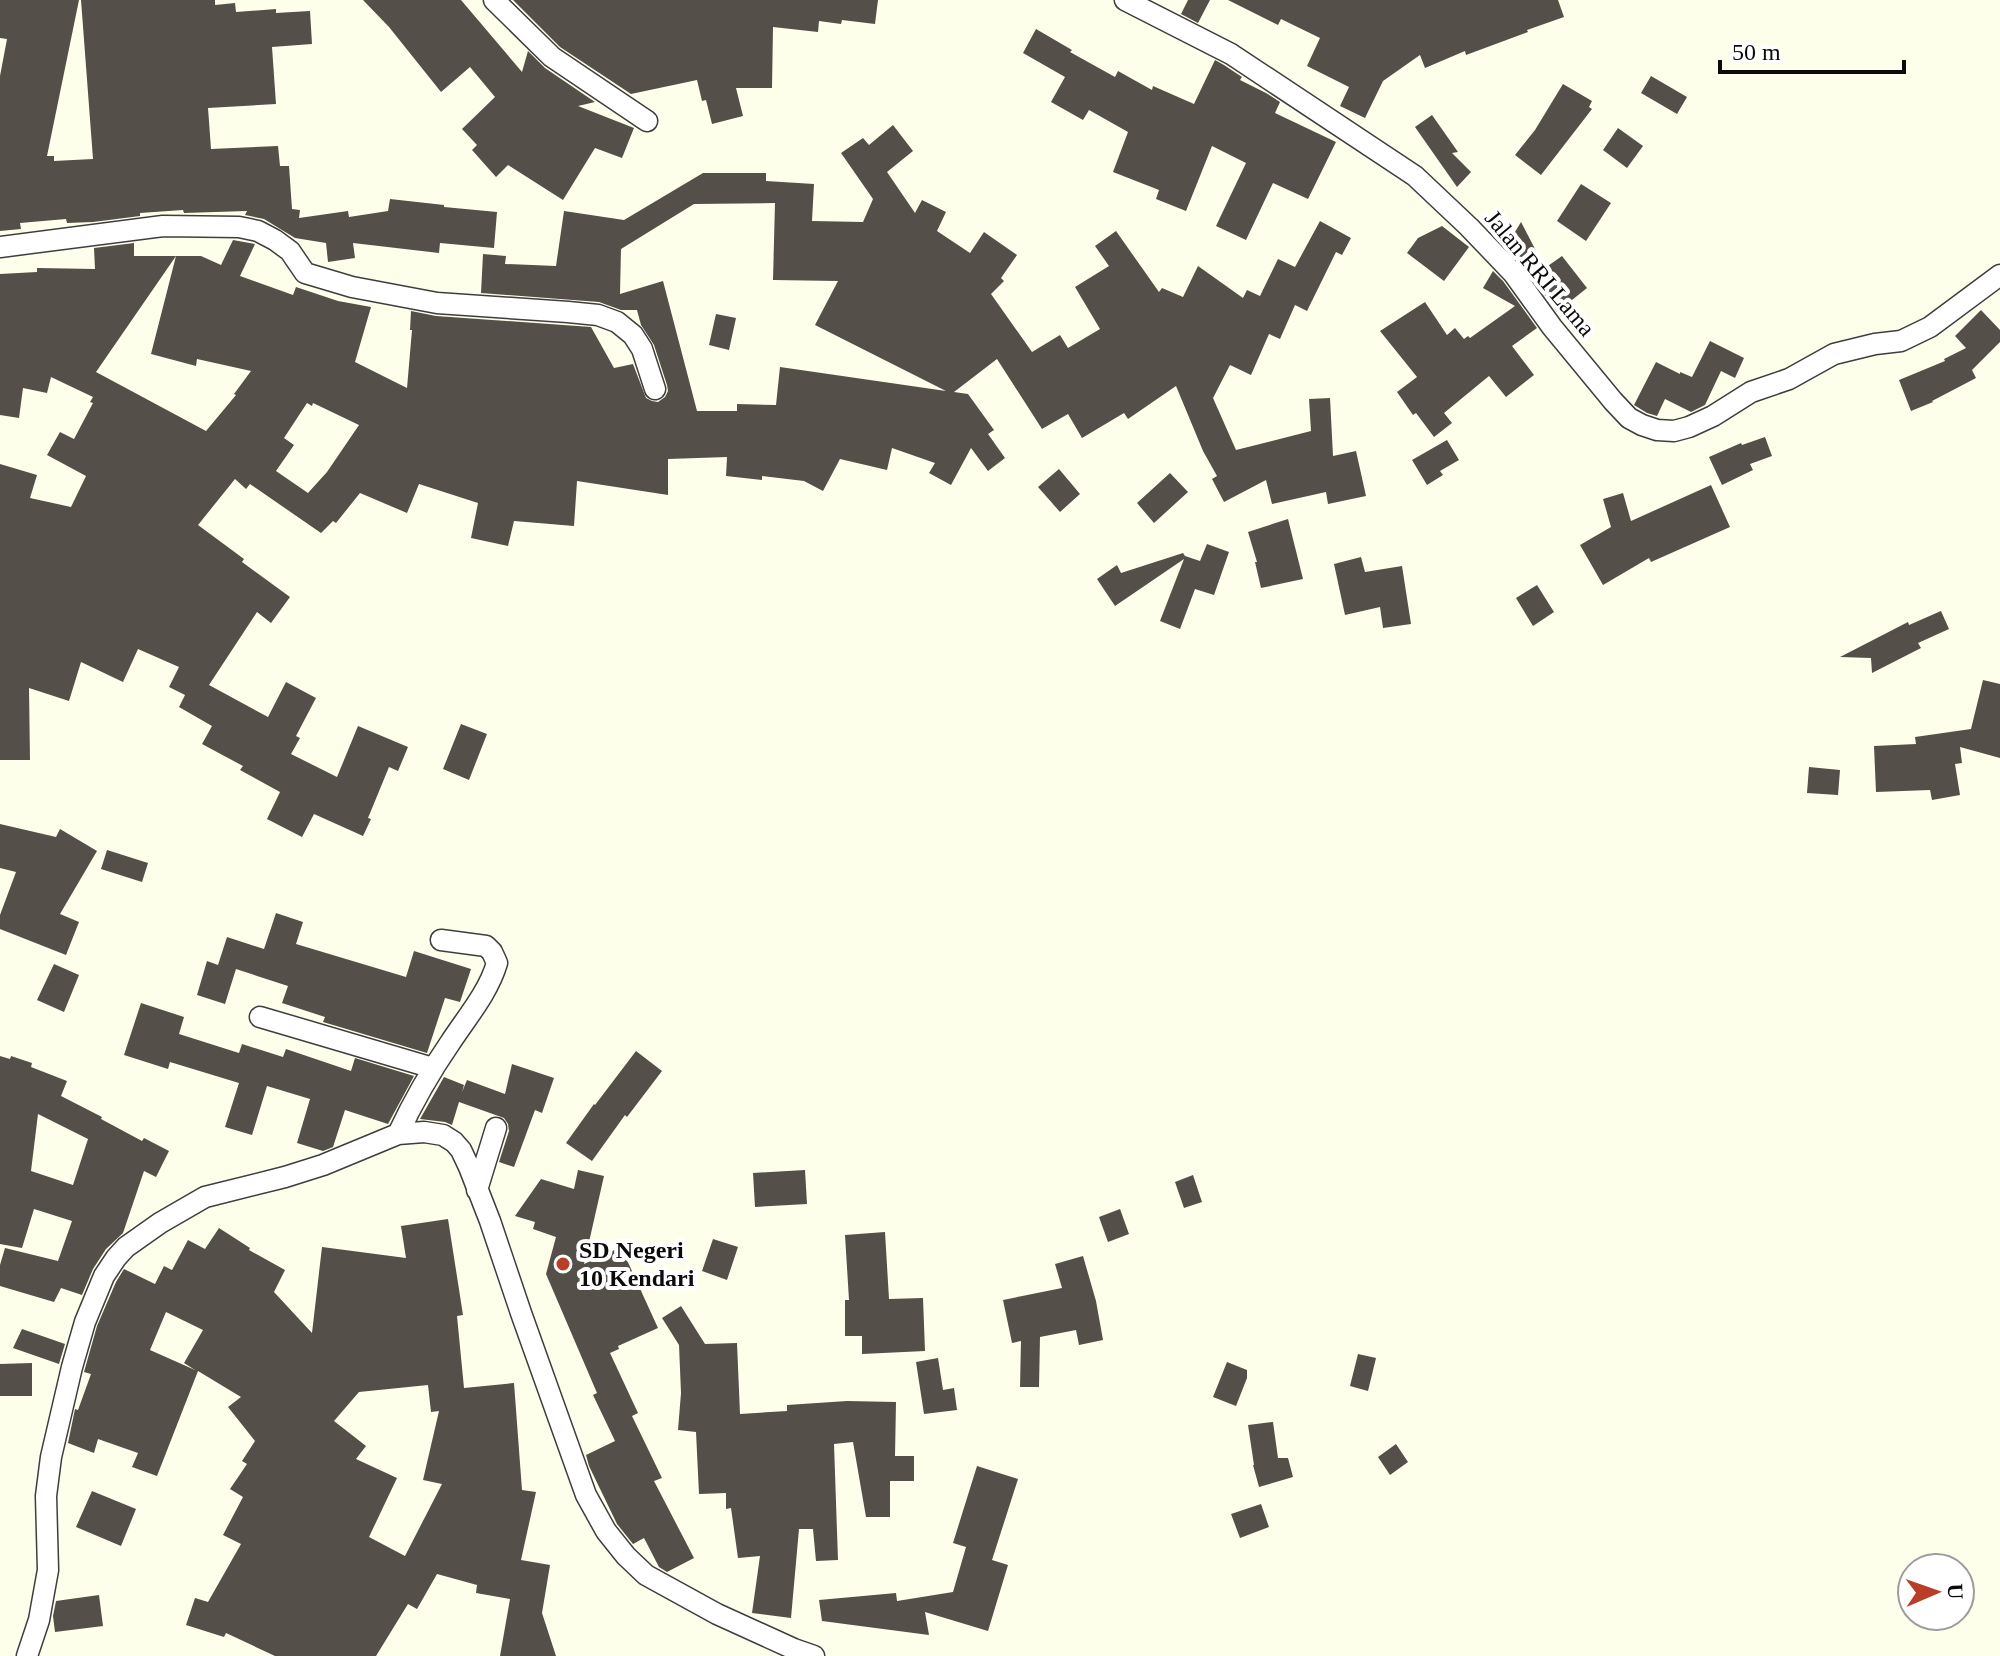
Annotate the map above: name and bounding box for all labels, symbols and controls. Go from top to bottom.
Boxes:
scale bar [1720,24,1904,74]
text: 50 m [1732,39,1781,65]
street label: Jalan RRI Lama [1480,205,1600,341]
place label: SD Negeri 10 Kendari [579,1237,695,1291]
marker: SD Negeri 10 Kendari [554,1255,572,1273]
north arrow [1896,1552,1976,1632]
text: U [1943,1583,1968,1600]

